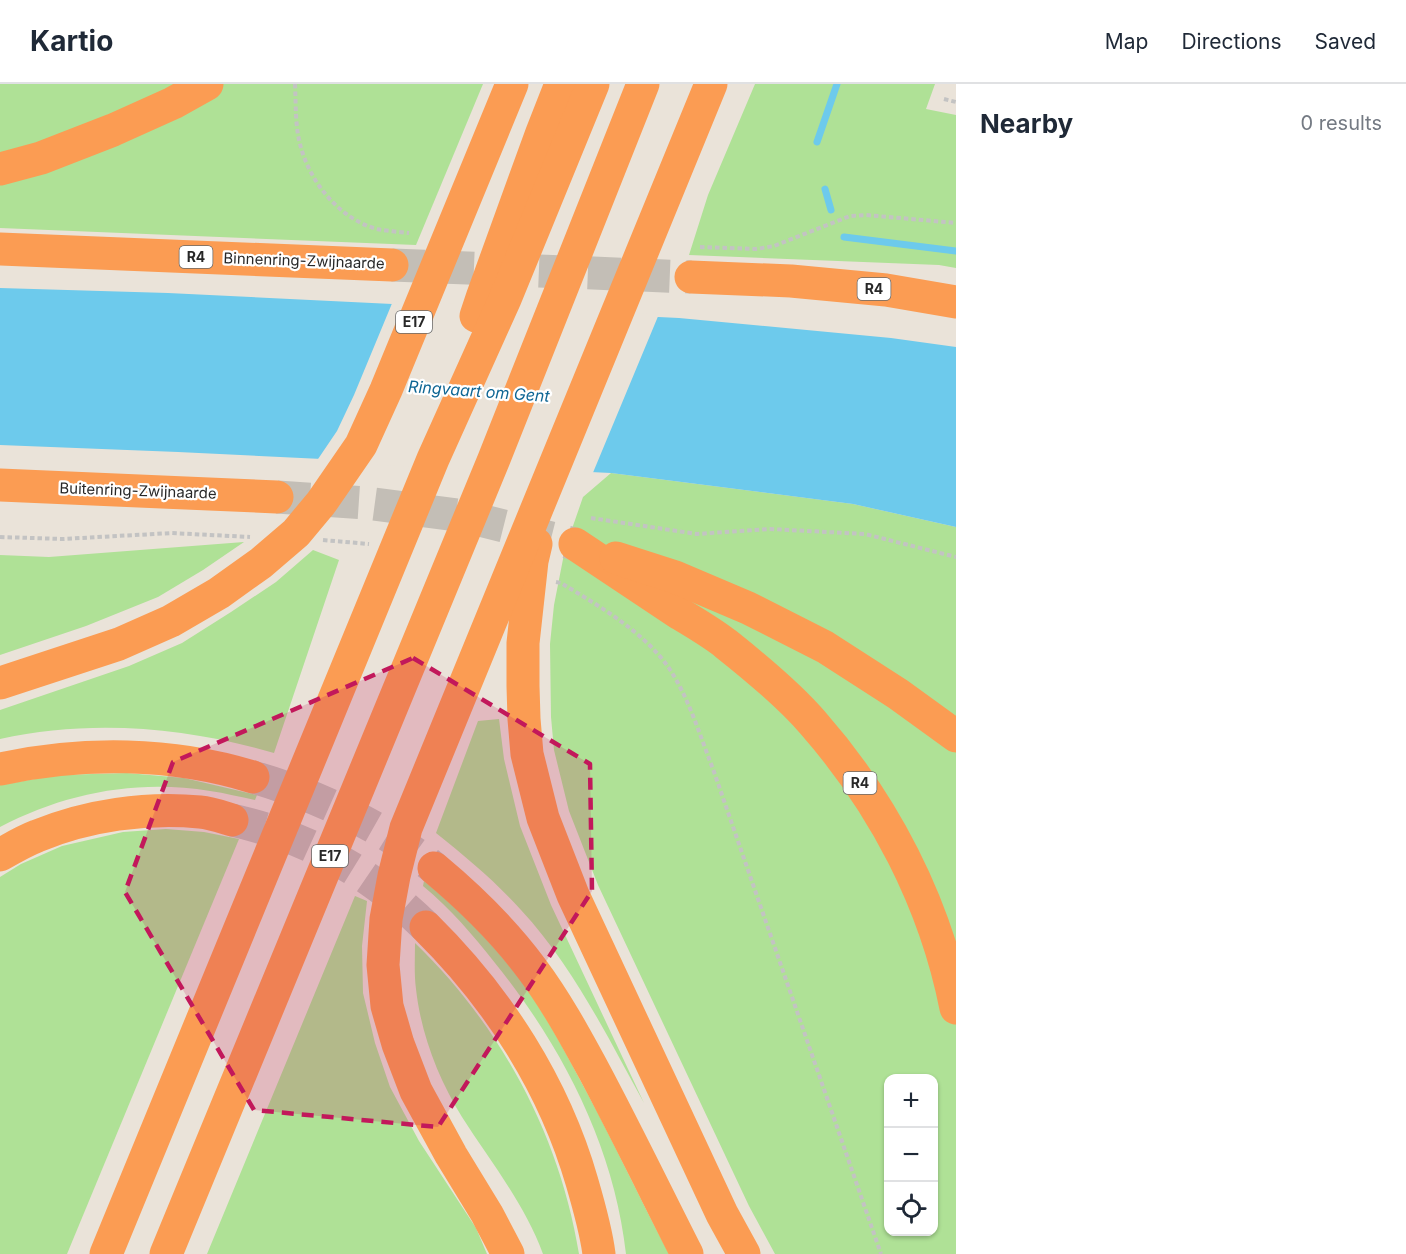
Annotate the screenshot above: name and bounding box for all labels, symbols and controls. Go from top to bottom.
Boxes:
text: Kartio [30,24,113,58]
text: Map [1105,29,1148,54]
text: Directions [1181,29,1282,54]
text: Saved [1315,29,1376,54]
text: Nearby [980,108,1073,139]
text: 0 results [1300,111,1382,135]
road number: R4 [180,246,212,268]
street label: Binnenring-Zwijnaarde [223,248,385,273]
road number: R4 [858,278,890,300]
road number: E17 [396,311,432,333]
water label: Ringvaart om Gent [408,376,551,406]
street label: Buitenring-Zwijnaarde [59,478,217,503]
road number: R4 [844,772,876,794]
road number: E17 [312,845,348,867]
map controls [884,1074,938,1236]
button: + [884,1074,938,1128]
button: − [884,1128,938,1182]
button: locate [884,1182,938,1236]

